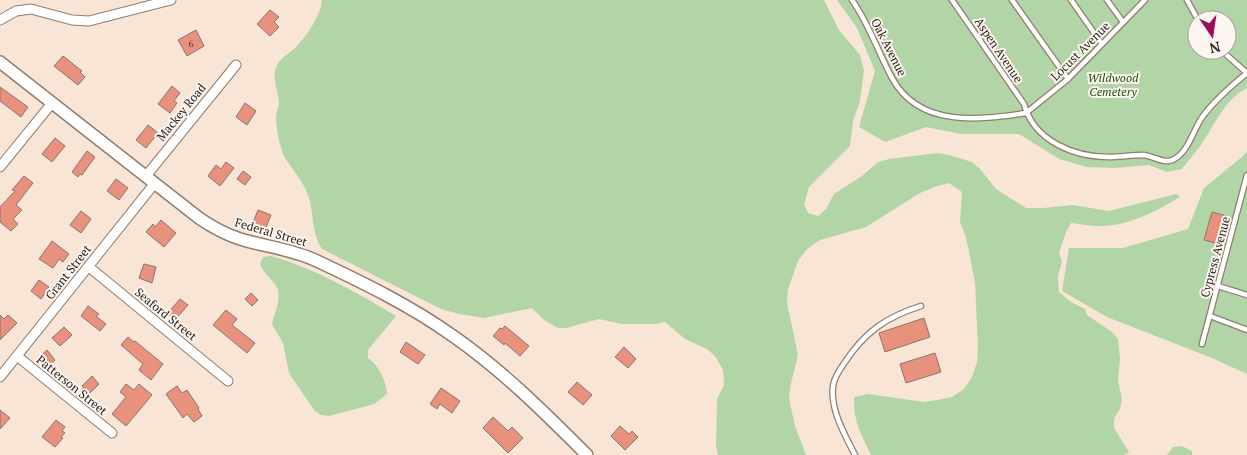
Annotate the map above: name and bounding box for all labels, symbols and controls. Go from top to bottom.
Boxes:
north arrow [1187,10,1237,60]
street label: Oak Avenue [868,15,910,79]
street label: Aspen Avenue [972,15,1026,85]
street label: Locust Avenue [1047,18,1113,84]
house number: 6 [188,37,194,50]
text: N [1207,38,1222,59]
park label: Wildwood Cemetery [1088,70,1139,99]
street label: Mackey Road [153,80,209,144]
street label: Federal Street [233,215,309,250]
street label: Cypress Avenue [1197,215,1233,299]
street label: Grant Street [42,241,94,302]
street label: Seaford Street [132,284,200,344]
street label: Patterson Street [34,352,111,418]

